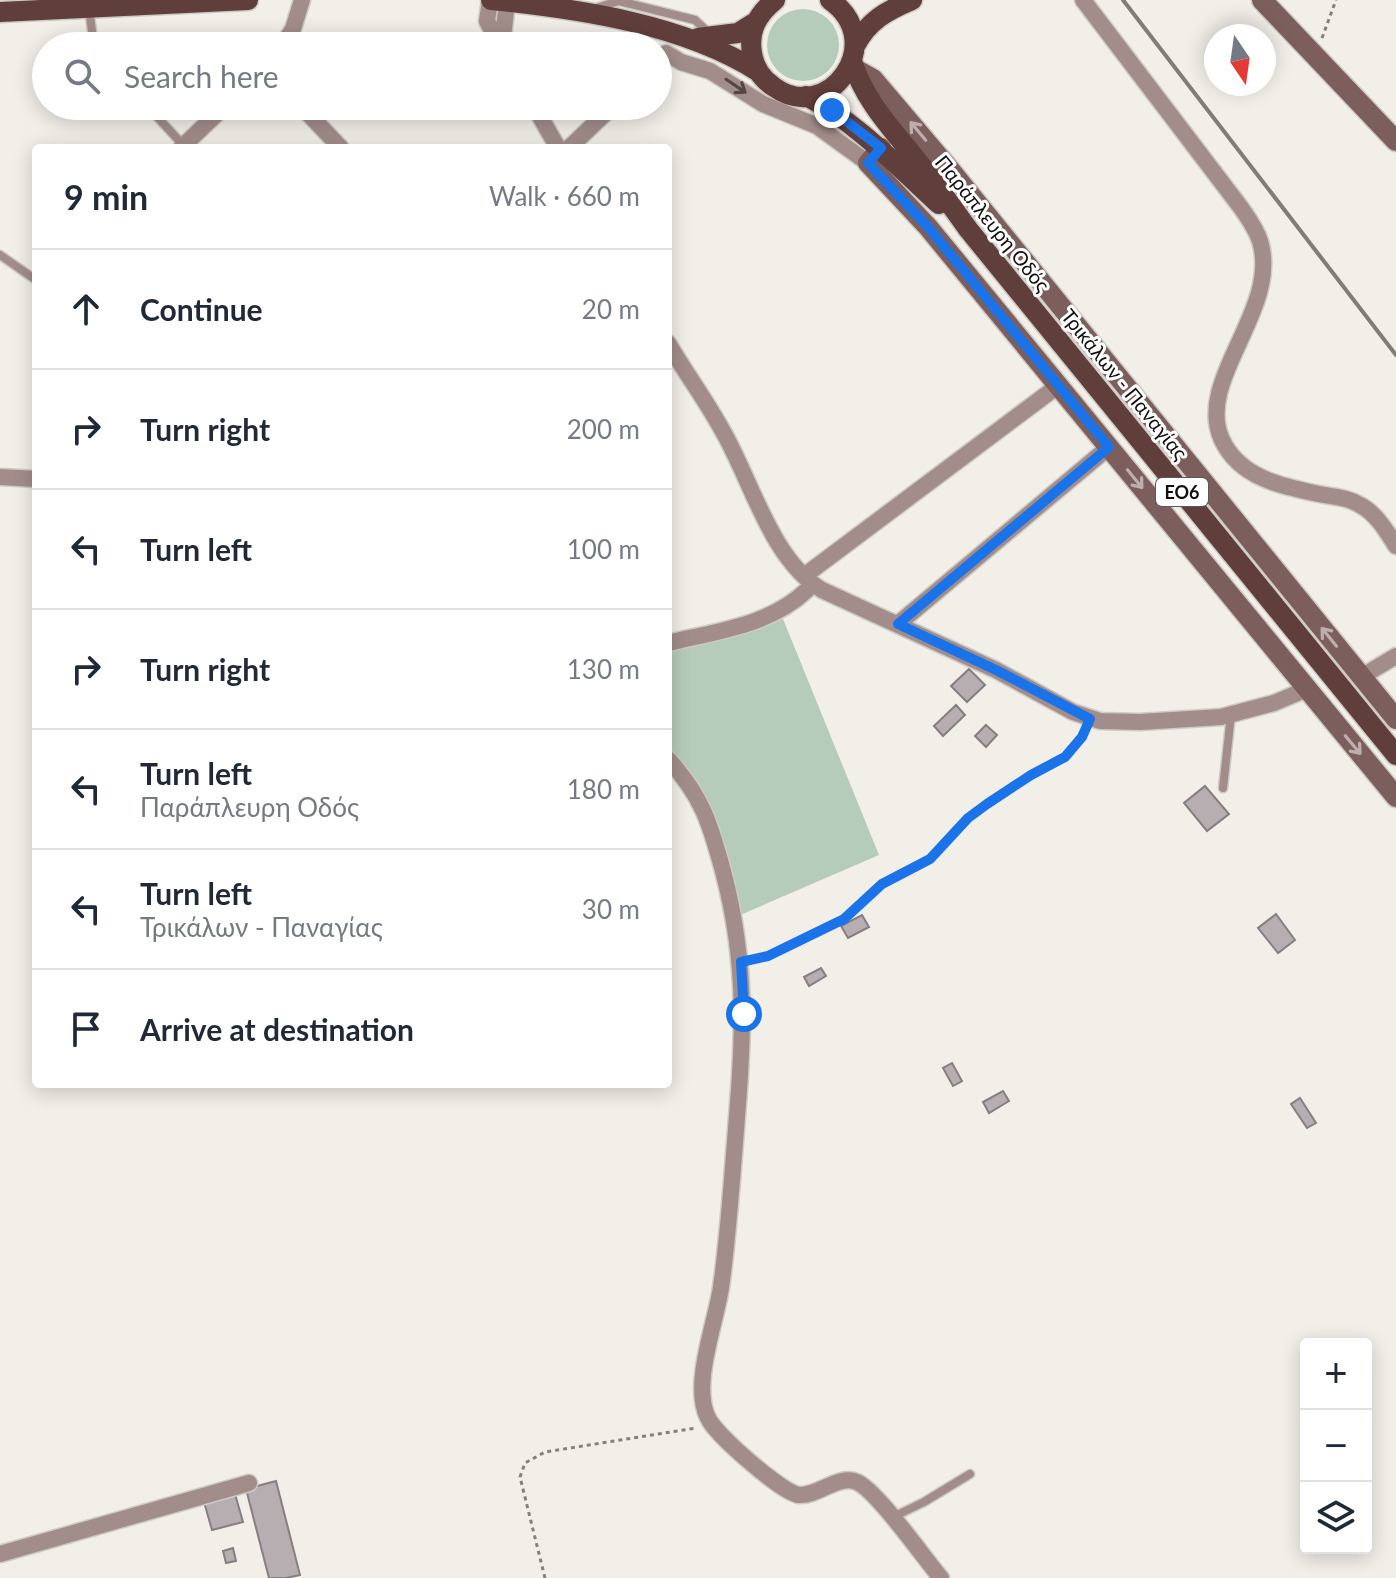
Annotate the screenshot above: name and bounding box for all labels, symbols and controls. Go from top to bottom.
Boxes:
north arrow [1204,24,1276,96]
search box [32,32,672,120]
icon: search [60,54,104,98]
text: Search here [124,58,279,94]
one-way arrow [724,78,746,94]
route end [814,92,850,128]
one-way arrow [909,122,927,142]
street label: Παράπλευρη Οδός [931,150,1055,296]
text: 9 min [64,176,148,217]
text: Walk · 660 m [489,180,640,212]
icon: ahead [64,287,108,331]
text: Continue [140,291,263,327]
text: 20 m [582,293,640,325]
street label: Τρικάλων - Παναγίας [1057,304,1193,464]
icon: right [64,407,108,451]
text: Turn right [140,411,270,447]
text: 200 m [567,413,640,445]
one-way arrow [1126,468,1144,489]
road number: ΕΟ6 [1156,478,1208,506]
icon: left [64,527,108,571]
text: Turn left [140,531,252,567]
text: 100 m [567,533,640,565]
one-way arrow [1320,627,1338,648]
icon: right [64,647,108,691]
text: Turn right [140,651,270,687]
text: 130 m [567,653,640,685]
one-way arrow [1344,734,1362,755]
text: Turn left [140,755,252,791]
icon: left [64,767,108,811]
text: 180 m [567,773,640,805]
text: Παράπλευρη Οδός [140,791,359,823]
text: Turn left [140,875,252,911]
icon: left [64,887,108,931]
text: 30 m [582,893,640,925]
text: Τρικάλων - Παναγίας [140,911,383,943]
route start [726,996,762,1032]
icon: arrive [64,1007,108,1051]
text: Arrive at destination [140,1011,414,1047]
map controls [1300,1338,1372,1554]
button: + [1300,1338,1372,1410]
button: − [1300,1410,1372,1482]
button: layers [1300,1482,1372,1554]

